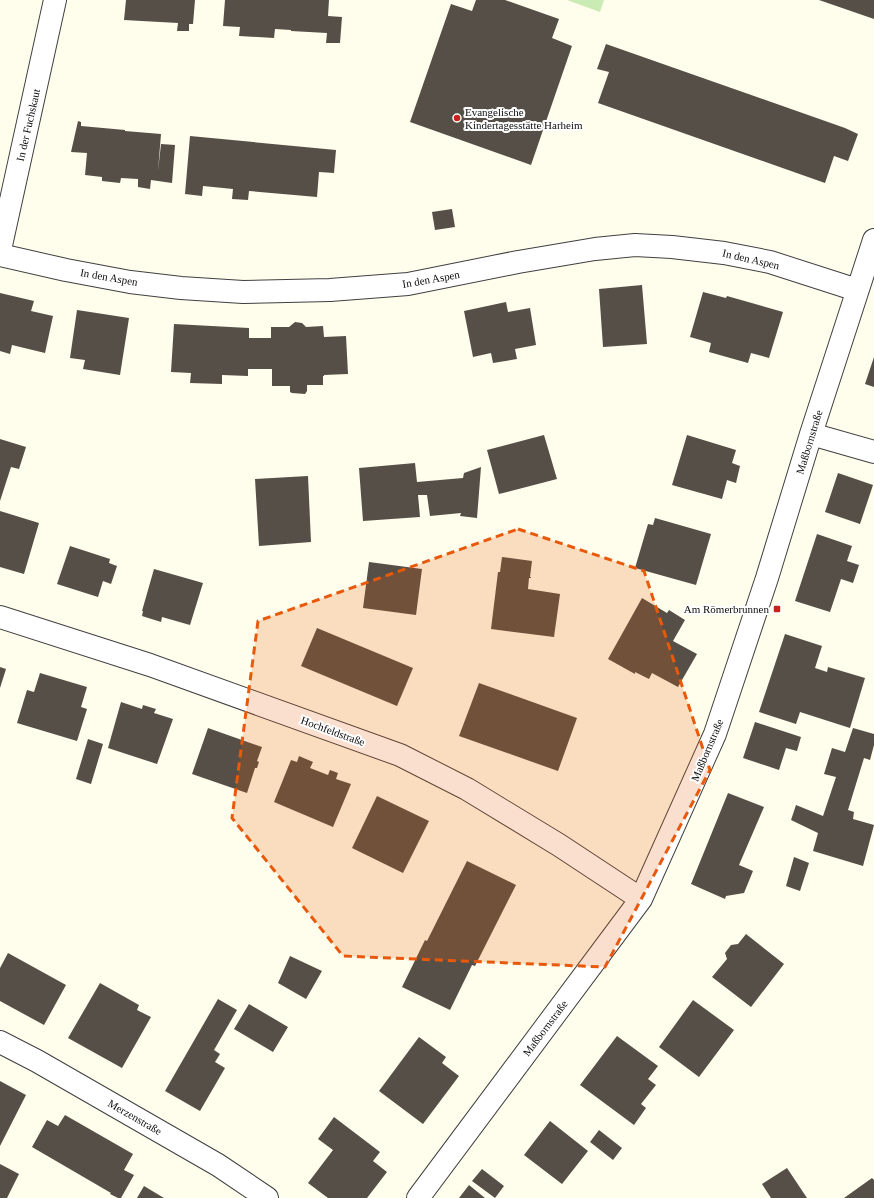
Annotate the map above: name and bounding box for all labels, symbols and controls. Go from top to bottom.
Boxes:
street label: In der Fuchskaut [14,88,42,162]
place label: Evangelische Kindertagesstätte Harheim [465,106,583,131]
marker: Evangelische Kindertagesstätte Harheim [452,113,462,123]
street label: In den Aspen [721,247,781,271]
street label: In den Aspen [79,266,139,288]
street label: In den Aspen [401,268,461,290]
street label: Maßbornstraße [794,408,825,476]
place label: Am Römerbrunnen [684,603,769,615]
marker: Am Römerbrunnen [772,604,782,614]
street label: Hochfeldstraße [299,714,367,748]
street label: Maßbornstraße [688,717,726,783]
street label: Maßbornstraße [520,998,570,1058]
street label: Merzenstraße [106,1097,164,1137]

